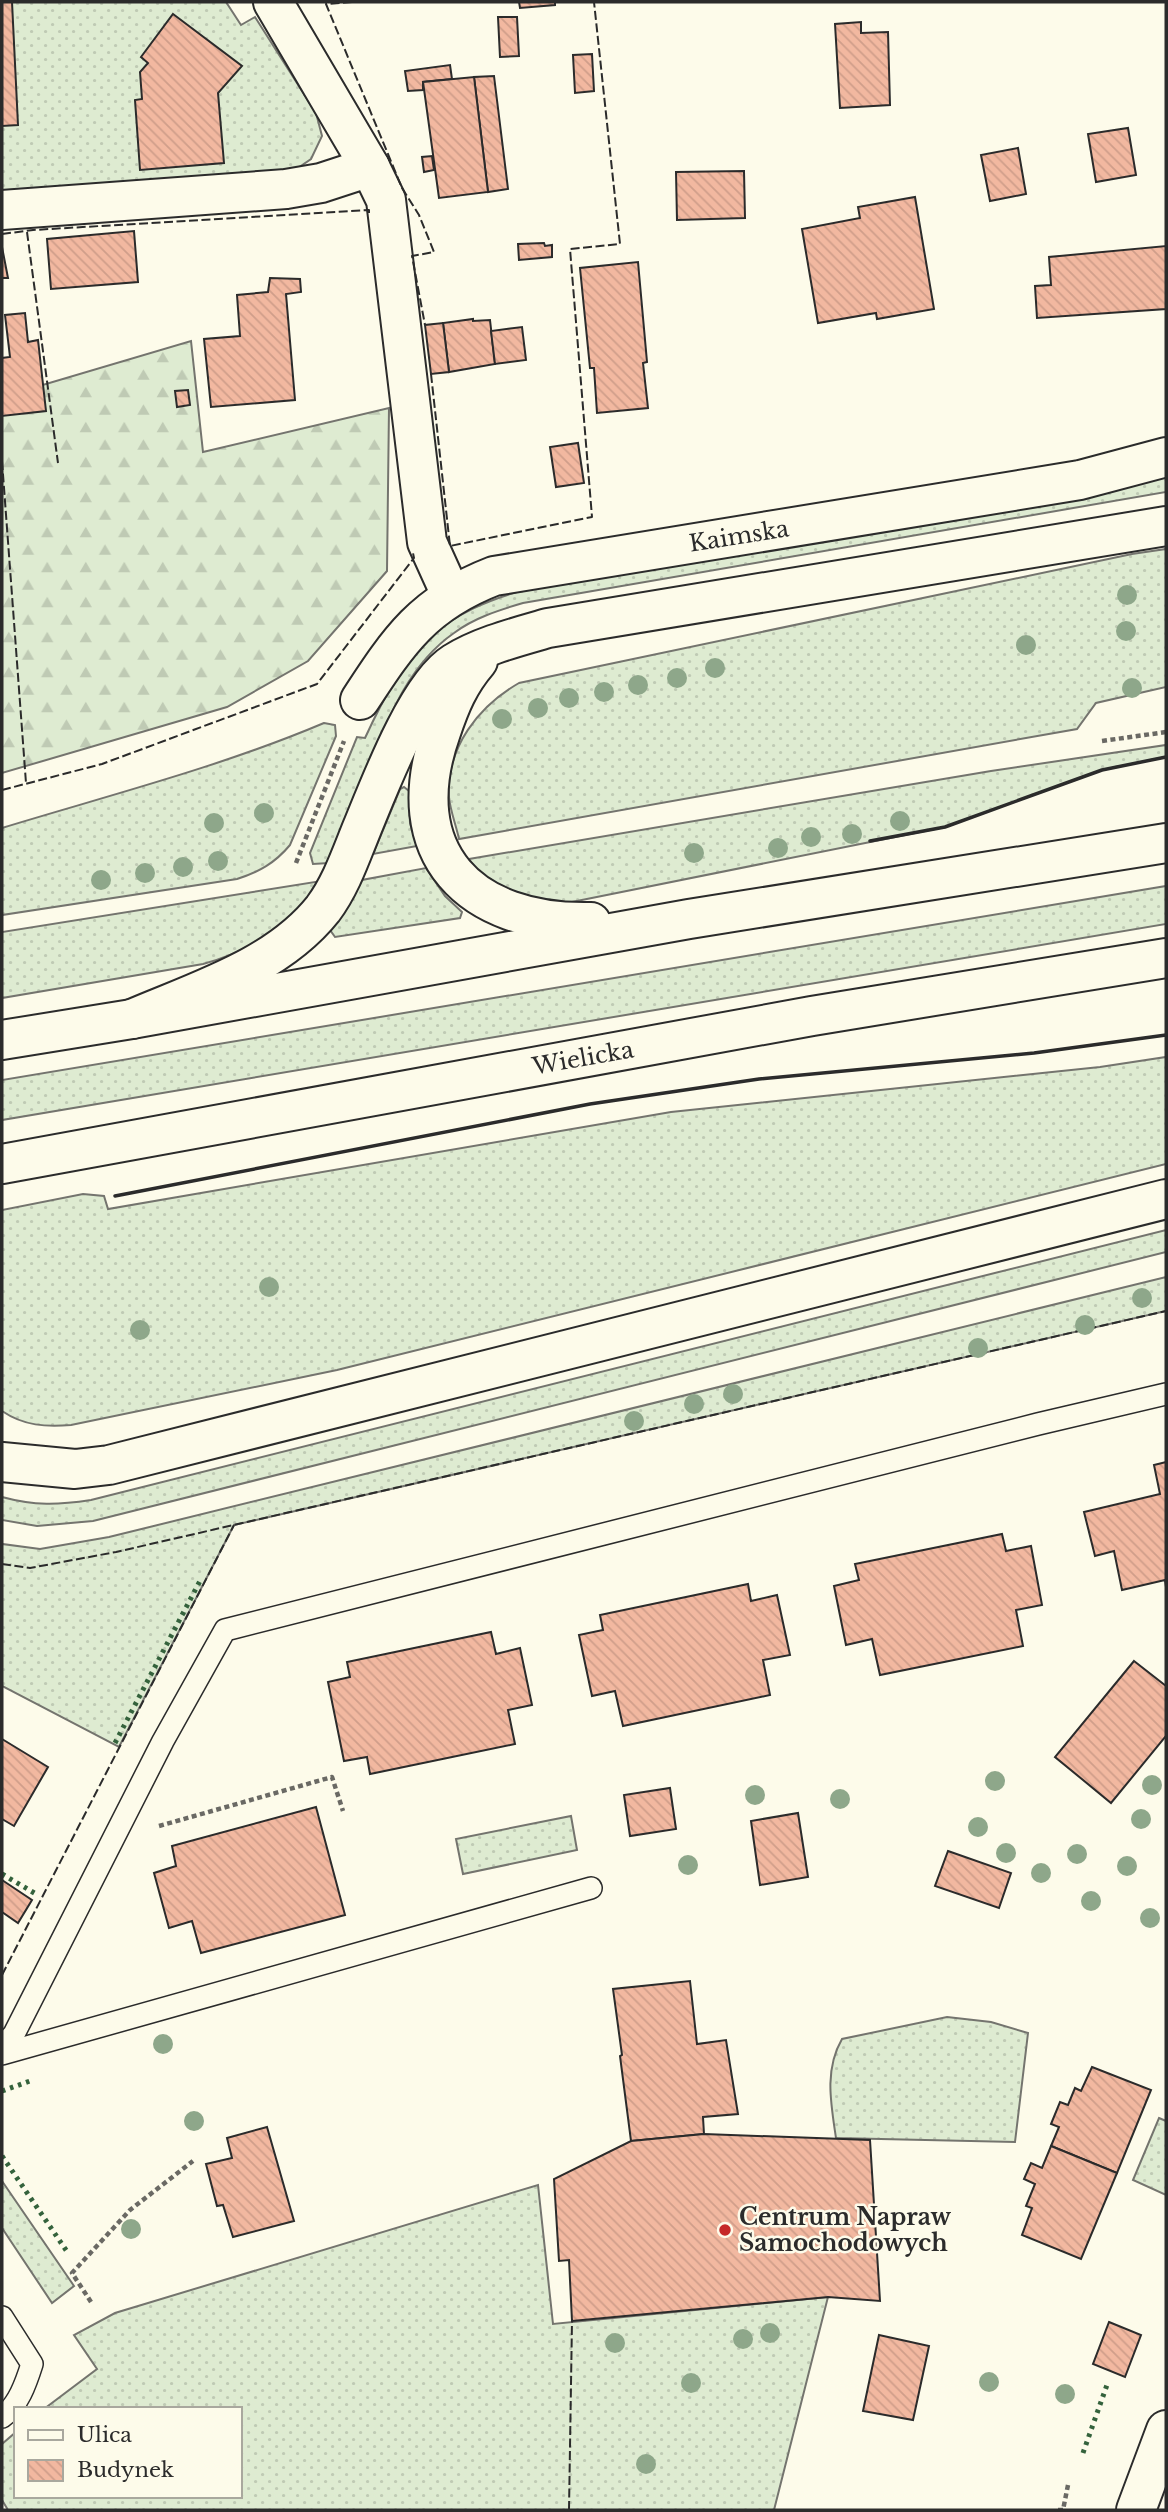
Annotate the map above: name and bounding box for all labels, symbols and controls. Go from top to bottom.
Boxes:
street label: Kaimska [687,514,791,558]
street label: Wielicka [529,1035,636,1081]
place label: Centrum Napraw Samochodowych [739,2203,951,2257]
marker: Centrum Napraw Samochodowych [717,2222,733,2238]
legend [14,2407,242,2498]
text: Ulica [77,2422,132,2448]
text: Budynek [77,2457,174,2483]

